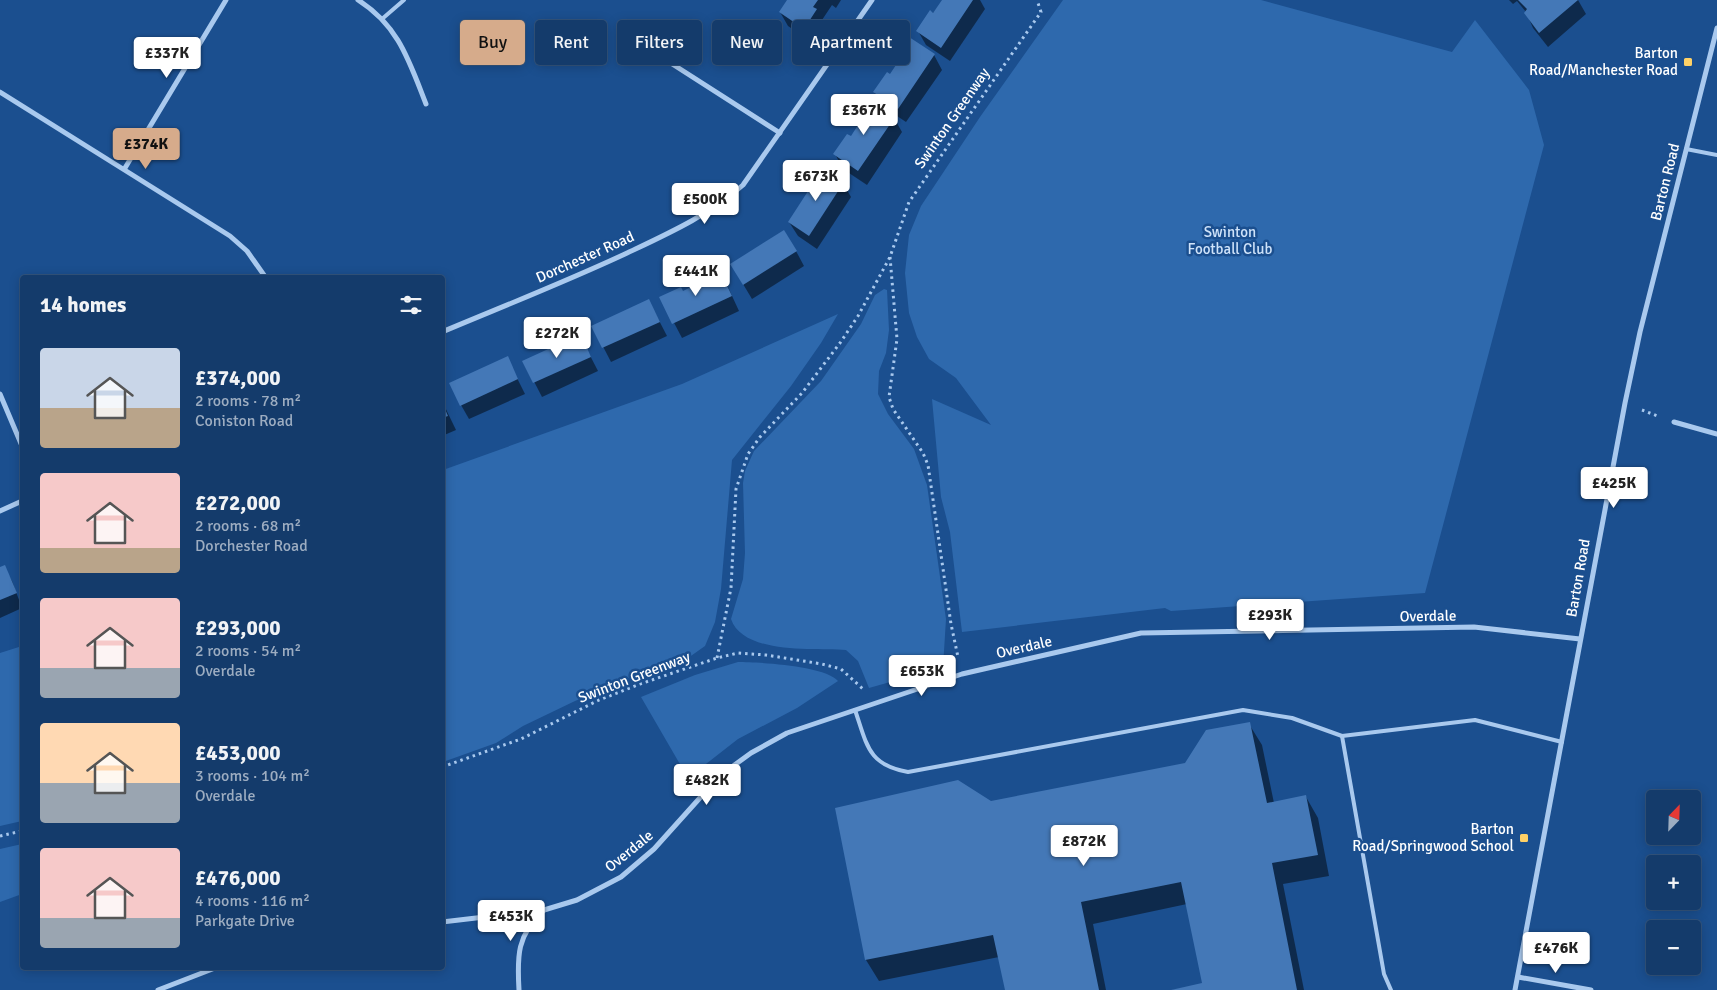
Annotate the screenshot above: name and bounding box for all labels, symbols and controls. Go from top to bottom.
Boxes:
chip: Buy [460,20,525,65]
chip: Rent [535,20,607,65]
chip: Filters [617,20,702,65]
chip: New [712,20,782,65]
chip: Apartment [792,20,910,65]
pin: £337K [132,36,202,79]
text: £337K [145,43,189,63]
place label: Barton Road/Manchester Road [1529,44,1678,79]
marker: Barton Road/Manchester Road [1682,56,1694,68]
street label: Swinton Greenway [911,64,993,172]
pin: £367K [829,94,899,136]
text: £367K [842,100,886,120]
pin: £374K [111,128,181,170]
text: £374K [124,134,168,154]
street label: Barton Road [1647,141,1683,223]
pin: £673K [781,160,851,202]
text: £673K [794,166,838,186]
pin: £500K [670,182,740,225]
text: £500K [683,189,727,209]
park label: Swinton Football Club [1188,223,1273,258]
street label: Dorchester Road [533,227,637,287]
pin: £441K [661,254,731,297]
text: £441K [674,261,718,281]
icon: filters [397,291,425,319]
text: 14 homes [40,292,126,318]
pin: £272K [522,316,592,359]
text: £272K [535,323,579,343]
text: £374,000 [195,365,281,391]
icon: home [80,368,140,428]
text: 2 rooms · 78 m² [195,391,301,411]
text: Coniston Road [195,411,293,431]
pin: £425K [1579,466,1649,509]
text: £425K [1592,473,1636,493]
text: £272,000 [195,490,281,516]
icon: home [80,493,140,553]
text: 2 rooms · 68 m² [195,516,301,536]
text: Dorchester Road [195,536,308,556]
street label: Barton Road [1562,537,1594,618]
pin: £293K [1235,598,1305,641]
text: £293K [1248,605,1292,625]
street label: Overdale [1399,607,1457,625]
text: £293,000 [195,615,281,641]
icon: home [80,618,140,678]
street label: Overdale [994,632,1054,662]
text: 2 rooms · 54 m² [195,641,301,661]
street label: Swinton Greenway [575,647,693,707]
pin: £653K [887,654,957,697]
text: Overdale [195,661,255,681]
text: £653K [900,661,944,681]
text: £453,000 [195,740,281,766]
icon: home [80,743,140,803]
pin: £482K [672,764,742,806]
text: 3 rooms · 104 m² [195,766,310,786]
text: £482K [685,770,729,790]
text: Overdale [195,786,255,806]
north arrow [1646,790,1701,845]
map controls [1646,790,1701,975]
place label: Barton Road/Springwood School [1352,820,1514,855]
pin: £872K [1049,824,1119,867]
street label: Overdale [601,826,657,876]
text: £872K [1062,831,1106,851]
marker: Barton Road/Springwood School [1518,832,1530,844]
button: + [1646,855,1701,910]
text: £476,000 [195,865,281,891]
icon: home [80,868,140,928]
text: 4 rooms · 116 m² [195,891,310,911]
pin: £453K [476,900,546,942]
text: £453K [489,906,533,926]
text: Parkgate Drive [195,911,295,931]
button: − [1646,920,1701,975]
pin: £476K [1521,932,1591,974]
text: £476K [1534,938,1578,958]

